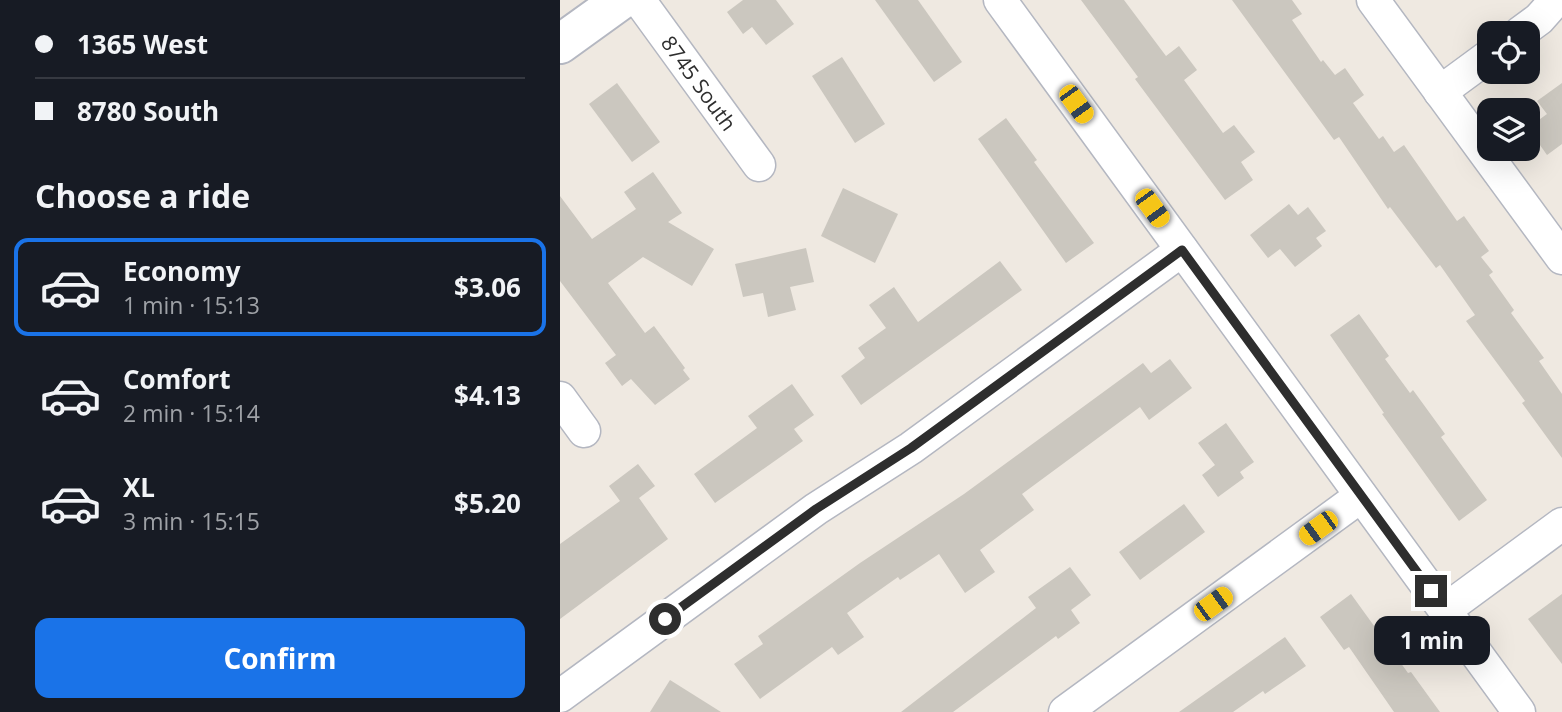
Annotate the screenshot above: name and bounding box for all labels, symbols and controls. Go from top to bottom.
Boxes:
map controls [1477,21,1540,161]
button: locate [1477,21,1540,84]
text: 1365 West [77,26,208,62]
street label: 8745 South [655,30,743,136]
car [1056,81,1097,127]
text: 8780 South [77,93,219,129]
button: layers [1477,98,1540,161]
text: Choose a ride [35,174,250,217]
car [1132,185,1173,231]
text: Economy [123,253,241,289]
icon: car [39,256,102,319]
text: $3.06 [454,269,521,305]
text: 1 min · 15:13 [123,289,260,321]
text: Comfort [123,361,230,397]
icon: car [39,364,102,427]
text: $4.13 [454,377,521,413]
text: 2 min · 15:14 [123,397,260,429]
text: XL [123,469,155,505]
icon: car [39,472,102,535]
text: $5.20 [454,485,521,521]
text: 3 min · 15:15 [123,505,260,537]
car [1295,507,1342,549]
route end [1415,575,1447,607]
car [1190,583,1237,625]
route start [649,603,681,635]
callout: 1 min [1373,616,1489,664]
button: Confirm [35,618,525,698]
text: 1 min [1400,624,1464,656]

